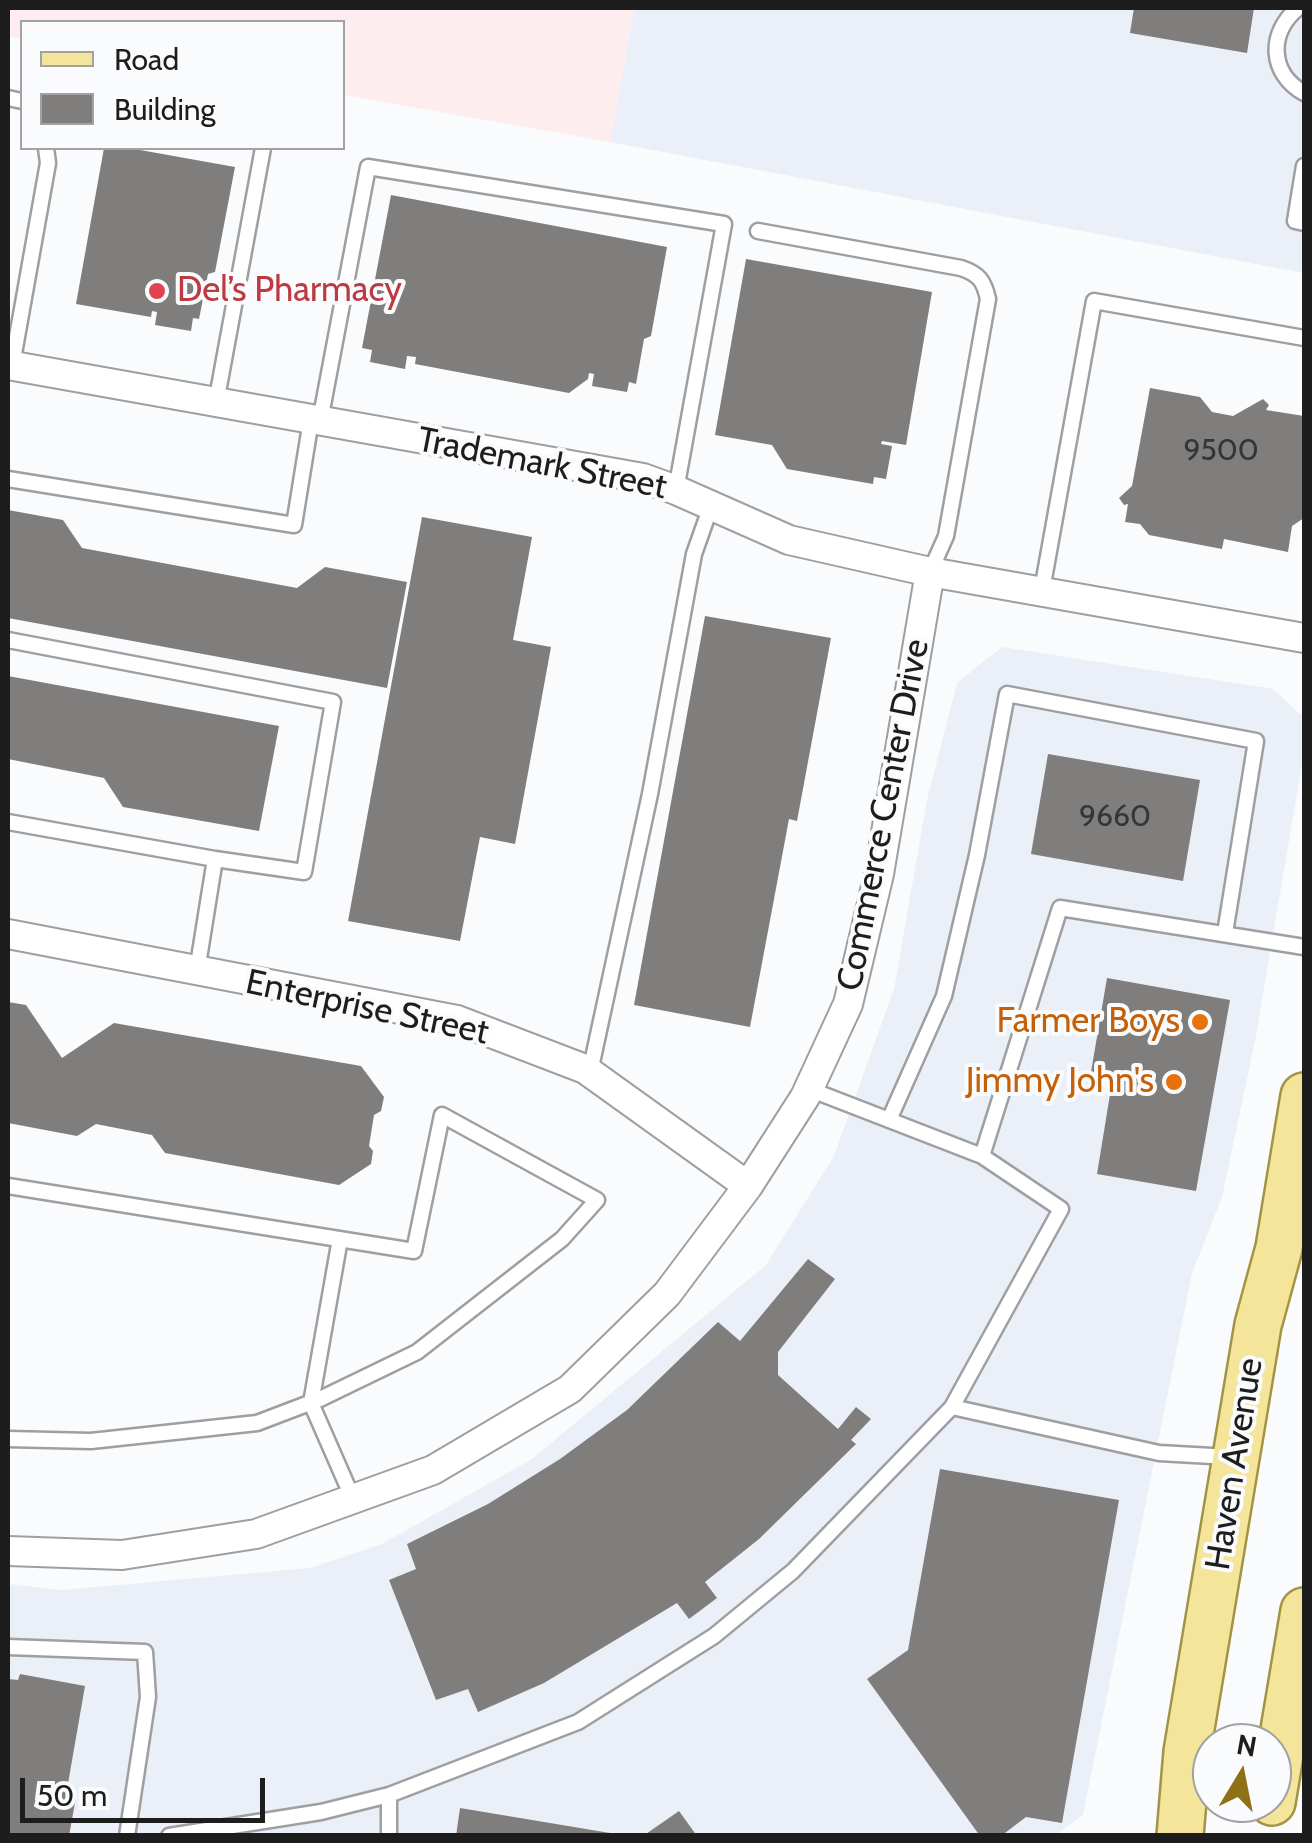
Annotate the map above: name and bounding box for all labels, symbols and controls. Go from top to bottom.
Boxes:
legend [20,20,345,150]
text: Road [114,41,179,78]
text: Building [114,91,216,128]
place label: Del’s Pharmacy [177,270,402,312]
marker: Del’s Pharmacy [146,280,168,302]
street label: Trademark Street [414,419,670,509]
house number: 9500 [1183,433,1259,469]
street label: Commerce Center Drive [829,636,939,994]
house number: 9660 [1079,799,1151,835]
street label: Enterprise Street [242,962,492,1054]
place label: Farmer Boys [996,1001,1180,1043]
marker: Farmer Boys [1189,1011,1211,1033]
place label: Jimmy John's [966,1061,1154,1103]
marker: Jimmy John's [1163,1071,1185,1093]
street label: Haven Avenue [1198,1355,1272,1573]
north arrow [1192,1723,1292,1823]
text: N [1234,1727,1260,1764]
scale bar [25,1758,270,1820]
text: 50 m [37,1777,107,1814]

